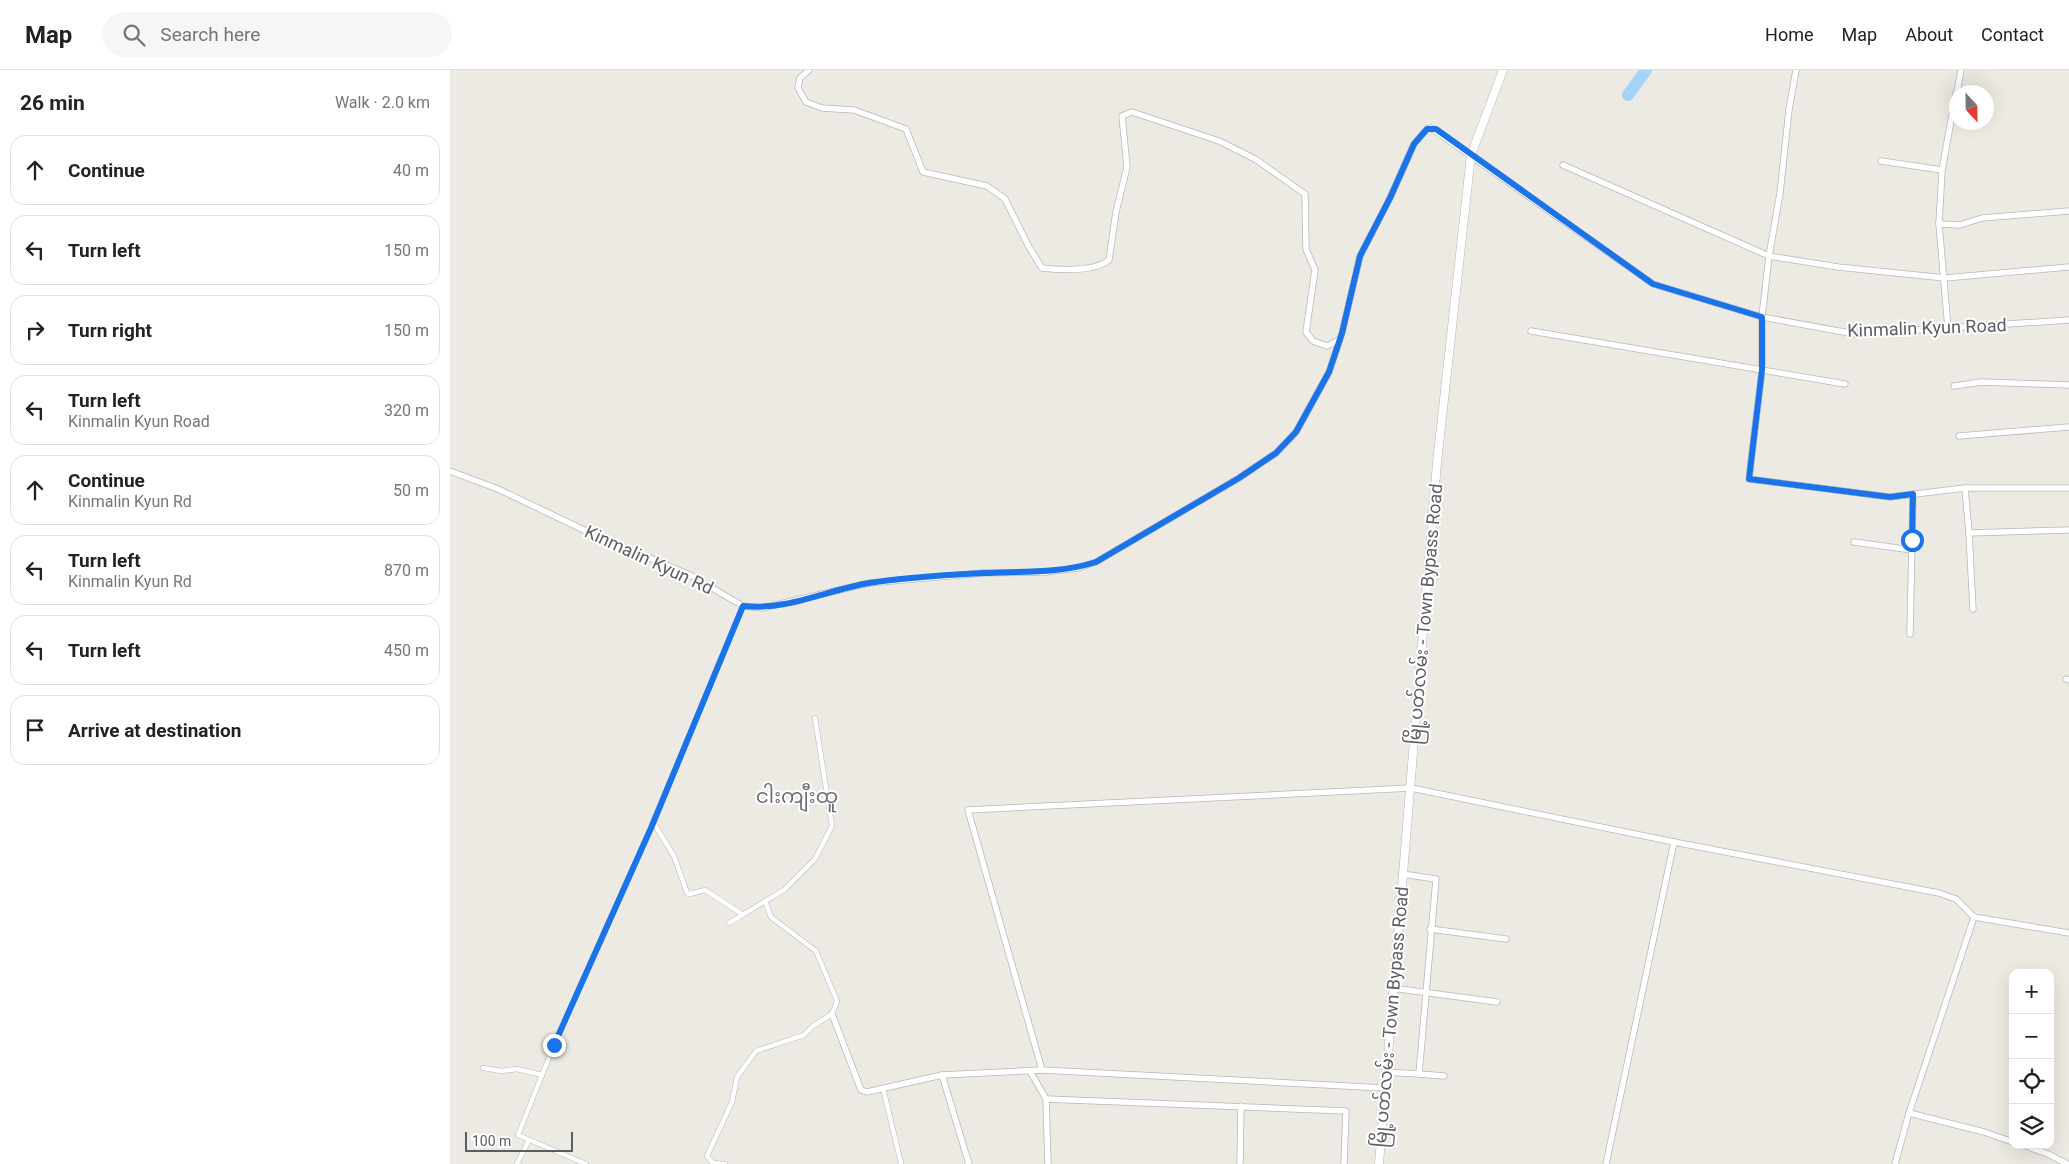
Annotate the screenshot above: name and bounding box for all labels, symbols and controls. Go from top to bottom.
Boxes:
search box [102,12,452,57]
text: Map [25,21,72,49]
icon: search [120,21,148,49]
text: Search here [160,23,260,46]
text: Home [1765,24,1814,45]
text: Map [1842,24,1877,45]
text: About [1905,24,1953,45]
text: Contact [1981,24,2044,45]
north arrow [1949,85,1994,130]
text: 26 min [20,91,85,115]
text: Walk · 2.0 km [335,93,430,112]
icon: ahead [21,156,49,184]
text: Continue [68,159,145,182]
text: 40 m [393,161,429,180]
icon: left [21,236,49,264]
text: Turn left [68,239,141,262]
text: 150 m [384,241,429,260]
street label: Kinmalin Kyun Road [1847,314,2007,341]
icon: right [21,316,49,344]
text: Turn right [68,319,152,342]
text: 150 m [384,321,429,340]
text: Turn left [68,389,141,412]
icon: left [21,396,49,424]
text: 320 m [384,401,429,420]
text: Kinmalin Kyun Road [68,412,210,431]
text: Continue [68,469,145,492]
icon: ahead [21,476,49,504]
text: 50 m [393,481,429,500]
street label: မြို့ပတ်လမ်း - Town Bypass Road [1400,482,1451,746]
text: Kinmalin Kyun Rd [68,492,192,511]
street label: Kinmalin Kyun Rd [582,521,717,599]
route start [1901,529,1924,552]
text: Turn left [68,549,141,572]
icon: left [21,556,49,584]
text: 870 m [384,561,429,580]
text: Kinmalin Kyun Rd [68,572,192,591]
icon: left [21,636,49,664]
text: Turn left [68,639,141,662]
text: 450 m [384,641,429,660]
icon: arrive [21,716,49,744]
text: Arrive at destination [68,719,241,742]
district label: ငါးကျီးထူ [756,782,838,813]
street label: မြို့ပတ်လမ်း - Town Bypass Road [1366,885,1417,1149]
map controls [2009,969,2054,1149]
button: + [2009,969,2054,1014]
button: − [2009,1014,2054,1059]
route end [543,1034,566,1057]
button: locate [2009,1059,2054,1104]
button: layers [2009,1104,2054,1149]
scale bar [465,1129,572,1152]
text: 100 m [472,1133,511,1149]

